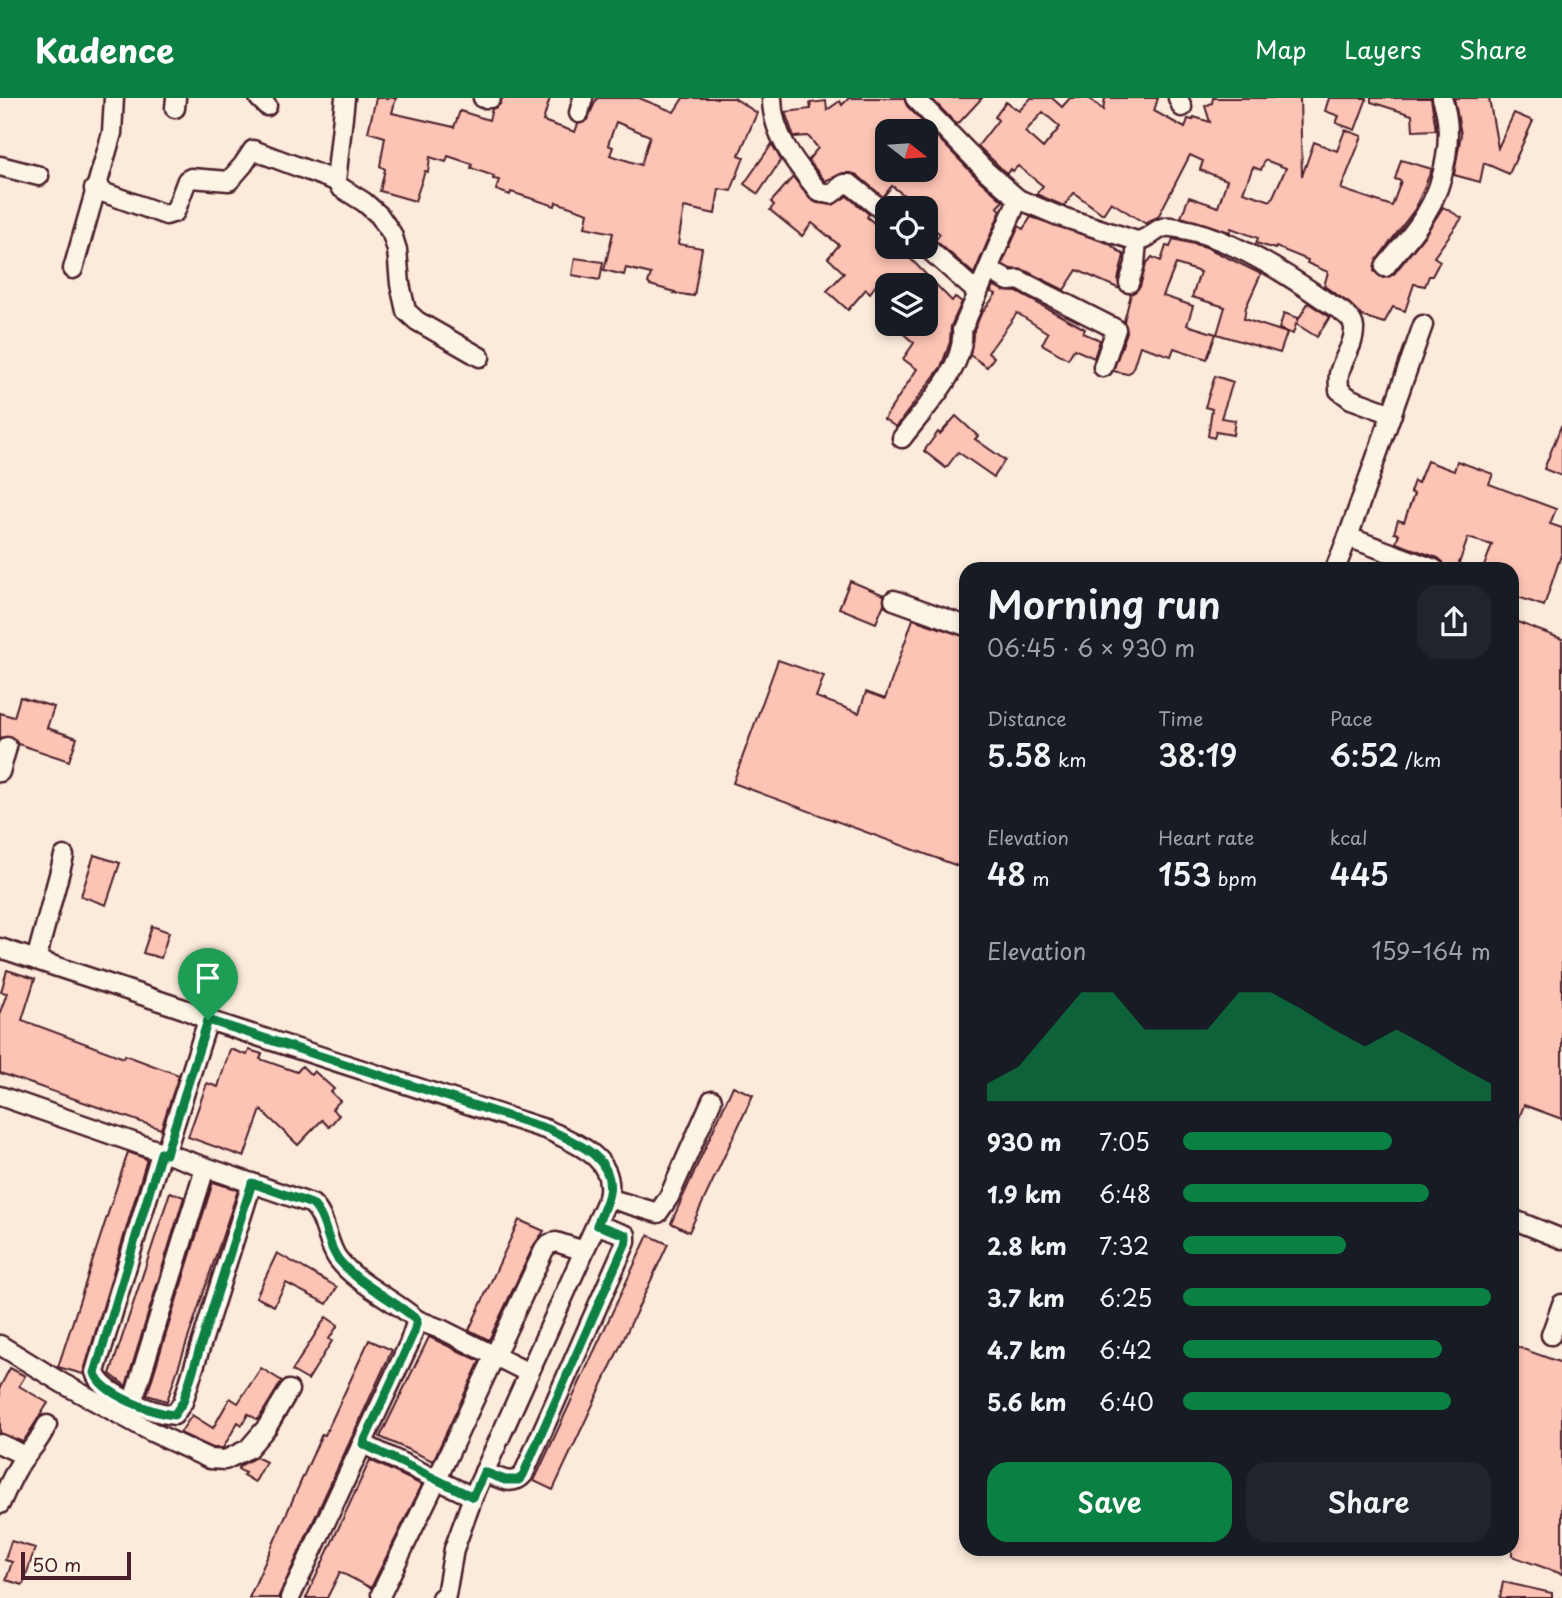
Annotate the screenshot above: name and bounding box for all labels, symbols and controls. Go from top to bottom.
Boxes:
text: Kadence [35,24,174,74]
text: Map [1255,31,1306,67]
text: Layers [1344,31,1421,67]
text: Share [1459,31,1527,67]
north arrow [875,119,938,182]
map controls [875,119,938,336]
button: locate [875,196,938,259]
button: layers [875,273,938,336]
text: Morning run [987,575,1221,632]
button: share [1417,585,1491,659]
text: 06:45 · 6 × 930 m [987,630,1195,665]
text: Distance [987,704,1067,732]
text: Time [1158,704,1203,732]
text: Pace [1330,704,1373,732]
text: 5.58 [987,732,1052,777]
text: 38:19 [1158,732,1237,777]
text: 6:52 [1330,732,1399,777]
text: km [1052,745,1087,773]
text: /km [1399,745,1441,773]
text: Elevation [987,823,1069,851]
text: Heart rate [1158,823,1254,851]
text: kcal [1330,823,1368,851]
text: 48 [987,851,1026,896]
text: 153 [1158,851,1212,896]
text: 445 [1330,851,1389,896]
text: m [1026,864,1050,892]
text: bpm [1212,864,1257,892]
text: Elevation [987,933,1086,968]
text: 159–164 m [1371,933,1491,968]
pin [178,948,238,1020]
icon: arrive [189,959,227,997]
text: 930 m [987,1124,1062,1159]
text: 7:05 [1099,1124,1150,1159]
text: 1.9 km [987,1176,1061,1211]
text: 6:48 [1099,1176,1151,1211]
text: 2.8 km [987,1228,1067,1263]
text: 7:32 [1099,1228,1149,1263]
text: 3.7 km [987,1280,1065,1315]
text: 6:25 [1099,1280,1152,1315]
text: 4.7 km [987,1332,1066,1367]
text: 6:42 [1099,1332,1152,1367]
text: 5.6 km [987,1384,1066,1419]
text: 6:40 [1099,1384,1154,1419]
button: Save [987,1462,1232,1542]
button: Share [1246,1462,1491,1542]
scale bar [21,1549,131,1581]
text: 50 m [32,1550,81,1578]

